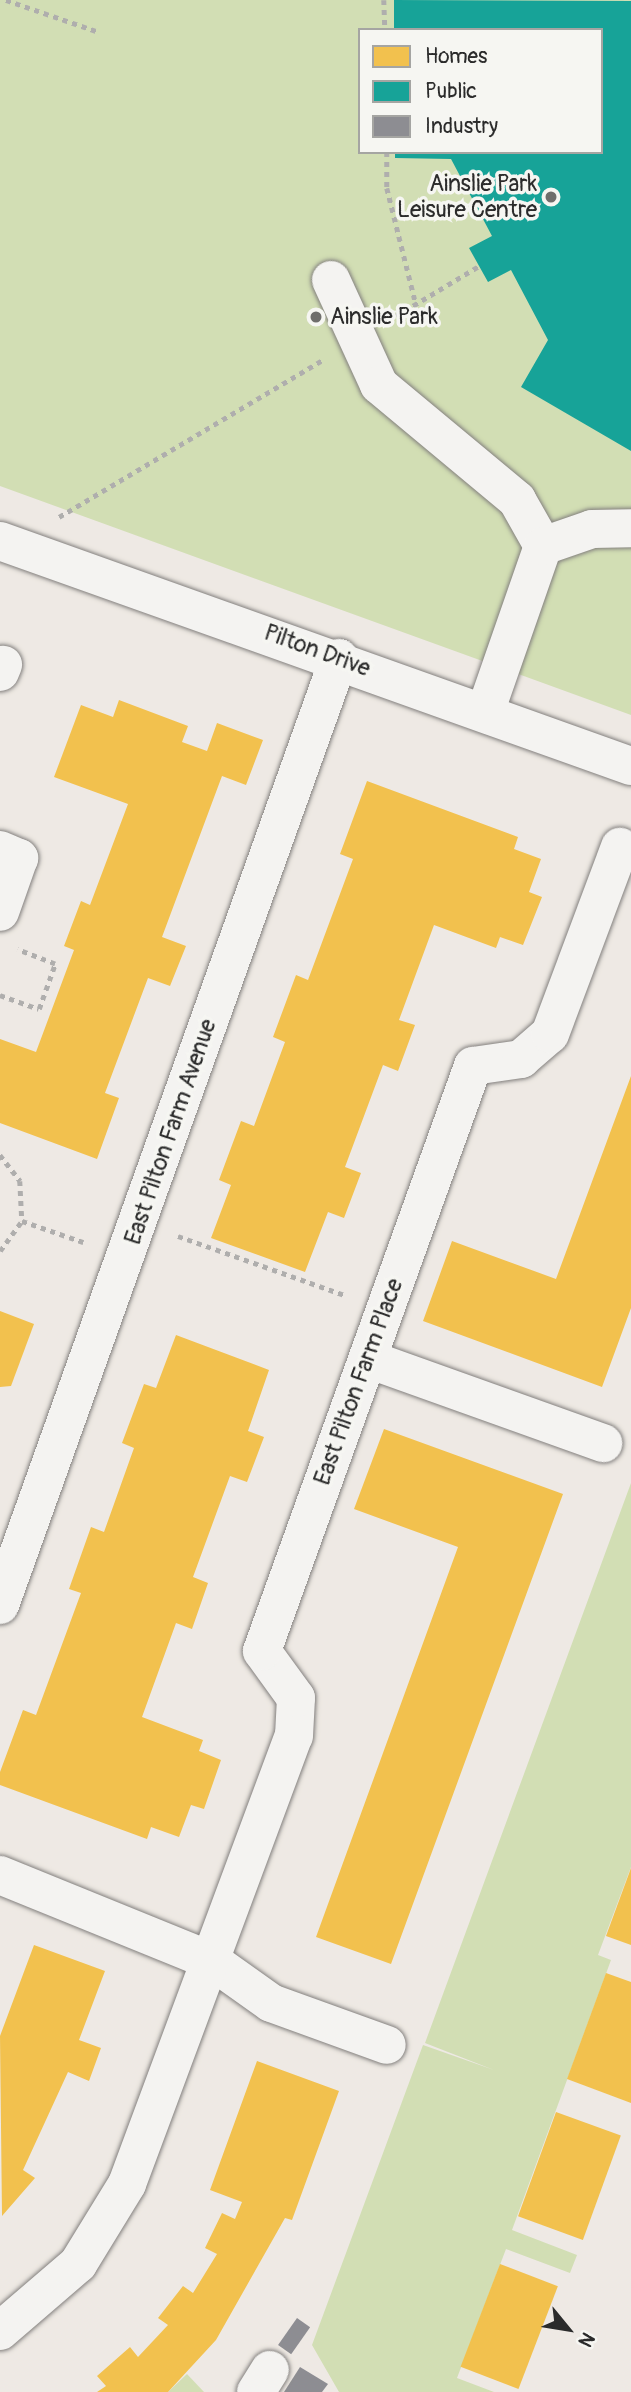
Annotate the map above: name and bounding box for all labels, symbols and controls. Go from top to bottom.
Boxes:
legend [358,28,603,154]
text: Homes [425,43,487,70]
text: Public [425,78,477,105]
text: Industry [425,113,498,140]
place label: Ainslie Park Leisure Centre [397,170,537,224]
marker: Ainslie Park Leisure Centre [543,189,559,205]
place label: Ainslie Park [330,303,438,331]
marker: Ainslie Park [308,309,324,325]
street label: Pilton Drive [260,619,374,683]
street label: East Pilton Farm Avenue [119,1016,223,1248]
street label: East Pilton Farm Place [309,1275,409,1489]
north arrow [533,2294,603,2364]
text: N [573,2328,600,2351]

